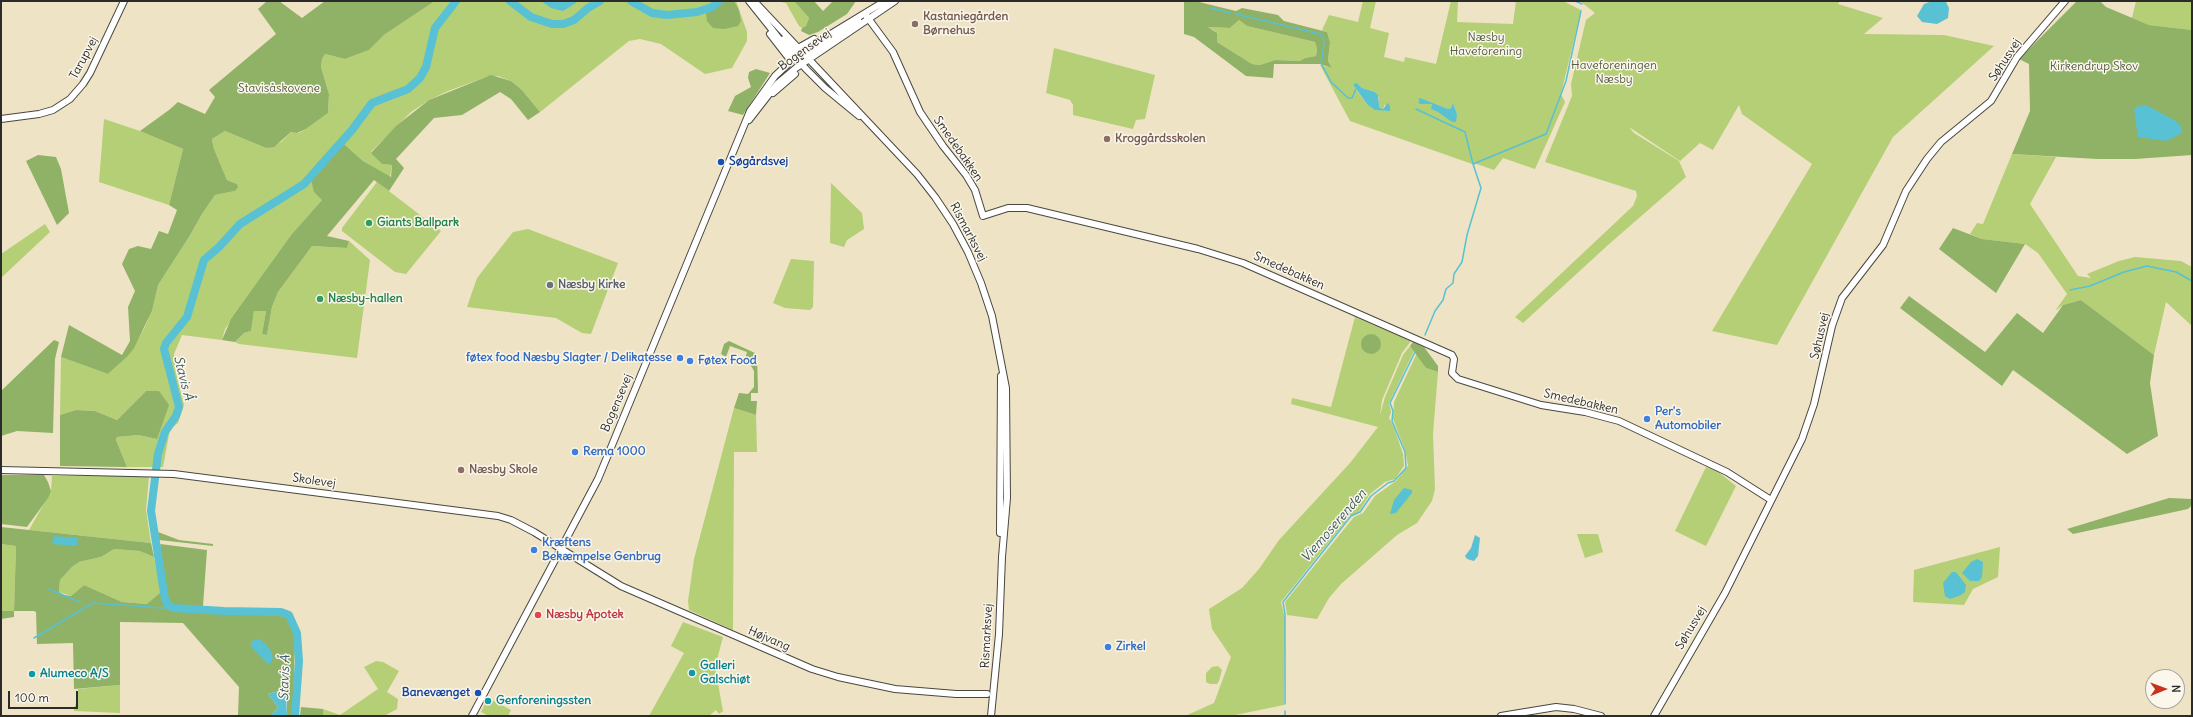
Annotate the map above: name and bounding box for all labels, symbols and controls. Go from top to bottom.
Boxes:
place label: Kastaniegården Børnehus [923,10,1008,38]
marker: Kastaniegården Børnehus [910,19,920,29]
street label: Bogensevej [776,26,834,74]
park label: Næsby Haveforening [1450,31,1522,59]
street label: Tarupvej [67,34,101,82]
street label: Søhusvej [1986,36,2024,84]
park label: Haveforeningen Næsby [1571,59,1657,87]
park label: Kirkendrup Skov [2050,60,2138,74]
park label: Stavisåskovene [238,82,320,96]
street label: Smedebakken [930,114,986,184]
place label: Kroggårdsskolen [1115,132,1206,146]
marker: Kroggårdsskolen [1102,134,1112,144]
place label: Søgårdsvej [729,155,788,169]
marker: Søgårdsvej [716,157,726,167]
street label: Rismarksvej [946,200,990,264]
place label: Giants Ballpark [377,216,459,230]
marker: Giants Ballpark [364,218,374,228]
street label: Smedebakken [1251,249,1327,293]
place label: Næsby Kirke [558,278,626,292]
marker: Næsby Kirke [545,280,555,290]
place label: Næsby-hallen [328,292,403,306]
marker: Næsby-hallen [315,294,325,304]
street label: Søhusvej [1808,311,1832,361]
place label: føtex food Næsby Slagter / Delikatesse [466,351,672,365]
marker: føtex food Næsby Slagter / Delikatesse [675,353,685,363]
water label: Stavis Å [170,354,196,402]
place label: Føtex Food [698,354,757,368]
marker: Føtex Food [685,356,695,366]
street label: Bogensevej [598,372,636,434]
street label: Smedebakken [1542,386,1620,418]
place label: Per's Automobiler [1655,405,1721,433]
marker: Per's Automobiler [1642,414,1652,424]
place label: Rema 1000 [583,445,646,459]
marker: Rema 1000 [570,447,580,457]
place label: Næsby Skole [469,463,538,477]
marker: Næsby Skole [456,465,466,475]
street label: Skolevej [291,471,337,491]
water label: Viemoserenden [1298,486,1370,566]
place label: Kræftens Bekæmpelse Genbrug [542,536,661,564]
marker: Kræftens Bekæmpelse Genbrug [529,545,539,555]
street label: Rismarksvej [978,603,996,669]
street label: Søhusvej [1673,604,1709,652]
place label: Næsby Apotek [546,608,624,622]
marker: Næsby Apotek [533,610,543,620]
street label: Højvang [746,624,792,654]
place label: Zirkel [1116,640,1146,654]
marker: Zirkel [1103,642,1113,652]
water label: Stavis Å [276,655,294,701]
place label: Galleri Galschiøt [700,659,750,687]
place label: Alumeco A/S [40,667,109,681]
marker: Galleri Galschiøt [687,668,697,678]
marker: Alumeco A/S [27,669,37,679]
north arrow [2145,669,2185,709]
scale bar [10,683,80,709]
text: N [2169,685,2183,693]
place label: Banevænget [402,686,470,700]
marker: Banevænget [473,688,483,698]
text: 100 m [15,690,49,705]
place label: Genforeningssten [496,694,591,708]
marker: Genforeningssten [483,696,493,706]

